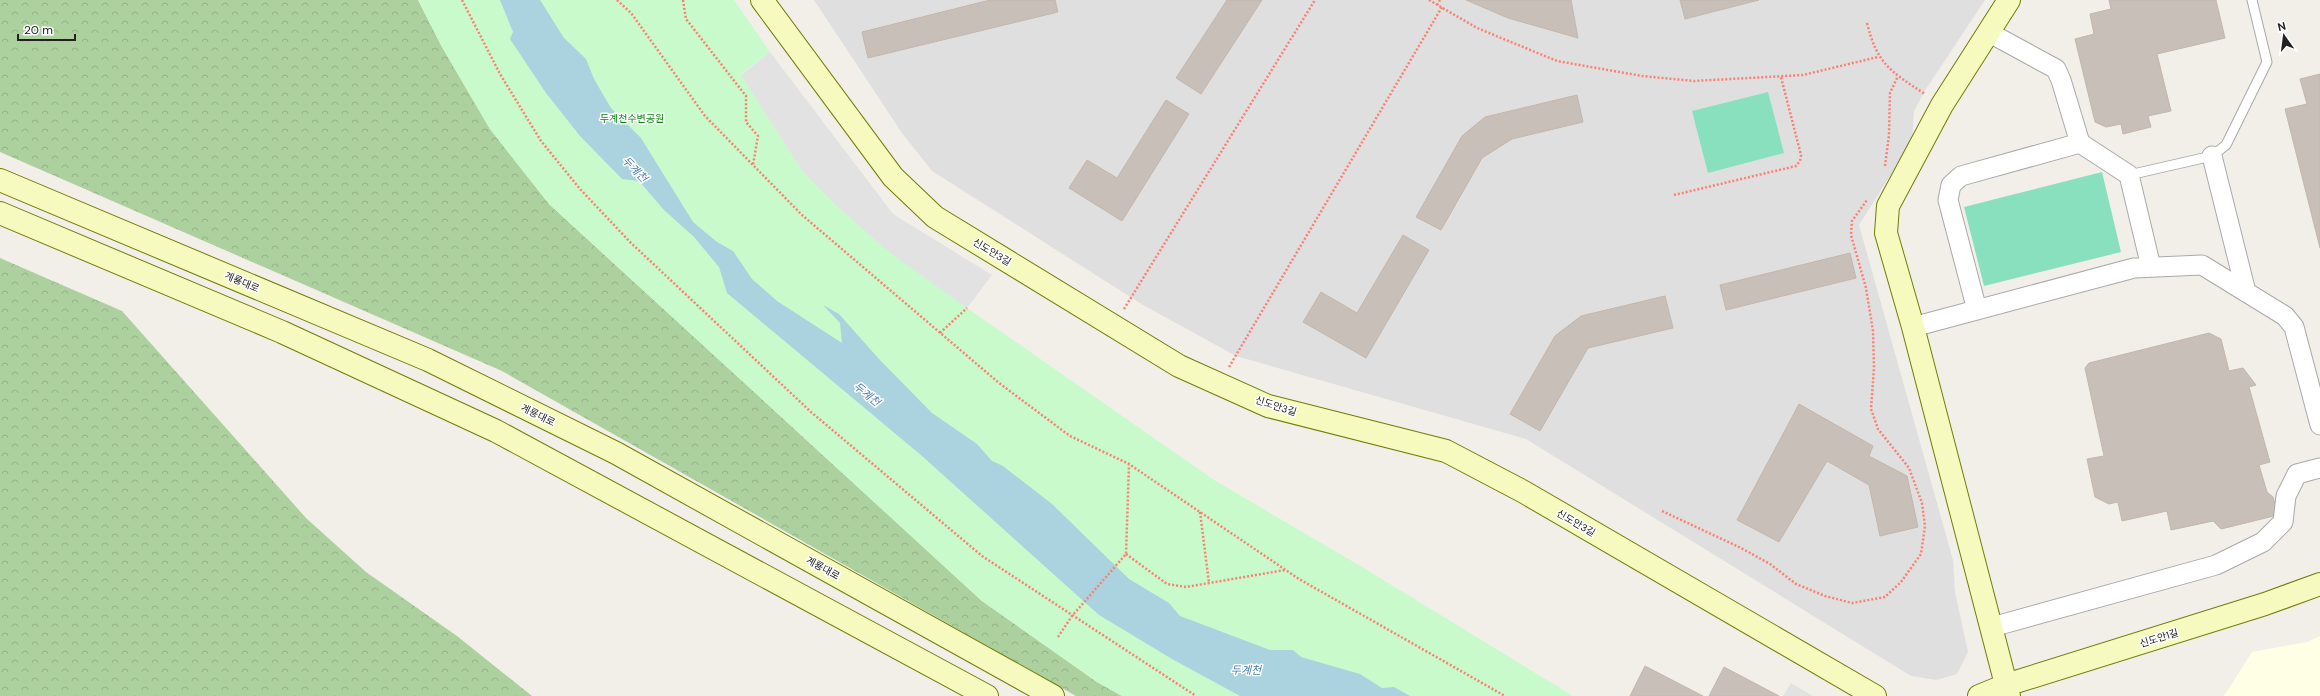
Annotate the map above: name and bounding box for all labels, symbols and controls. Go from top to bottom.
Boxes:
scale bar [18,16,75,42]
north arrow [2264,16,2304,56]
text: N [2276,19,2287,34]
text: 20 m [24,22,53,38]
park label: 두계천수변공원 [600,112,664,125]
water label: 두계천 [619,153,652,186]
street label: 신도안3길 [970,235,1014,269]
street label: 계룡대로 [223,269,261,295]
water label: 두계천 [851,379,885,410]
street label: 신도안3길 [1254,393,1298,419]
street label: 계룡대로 [519,401,557,429]
street label: 신도안3길 [1554,507,1598,539]
street label: 계룡대로 [804,553,842,583]
street label: 신도안1길 [2138,626,2180,650]
water label: 두계천 [1231,663,1263,677]

